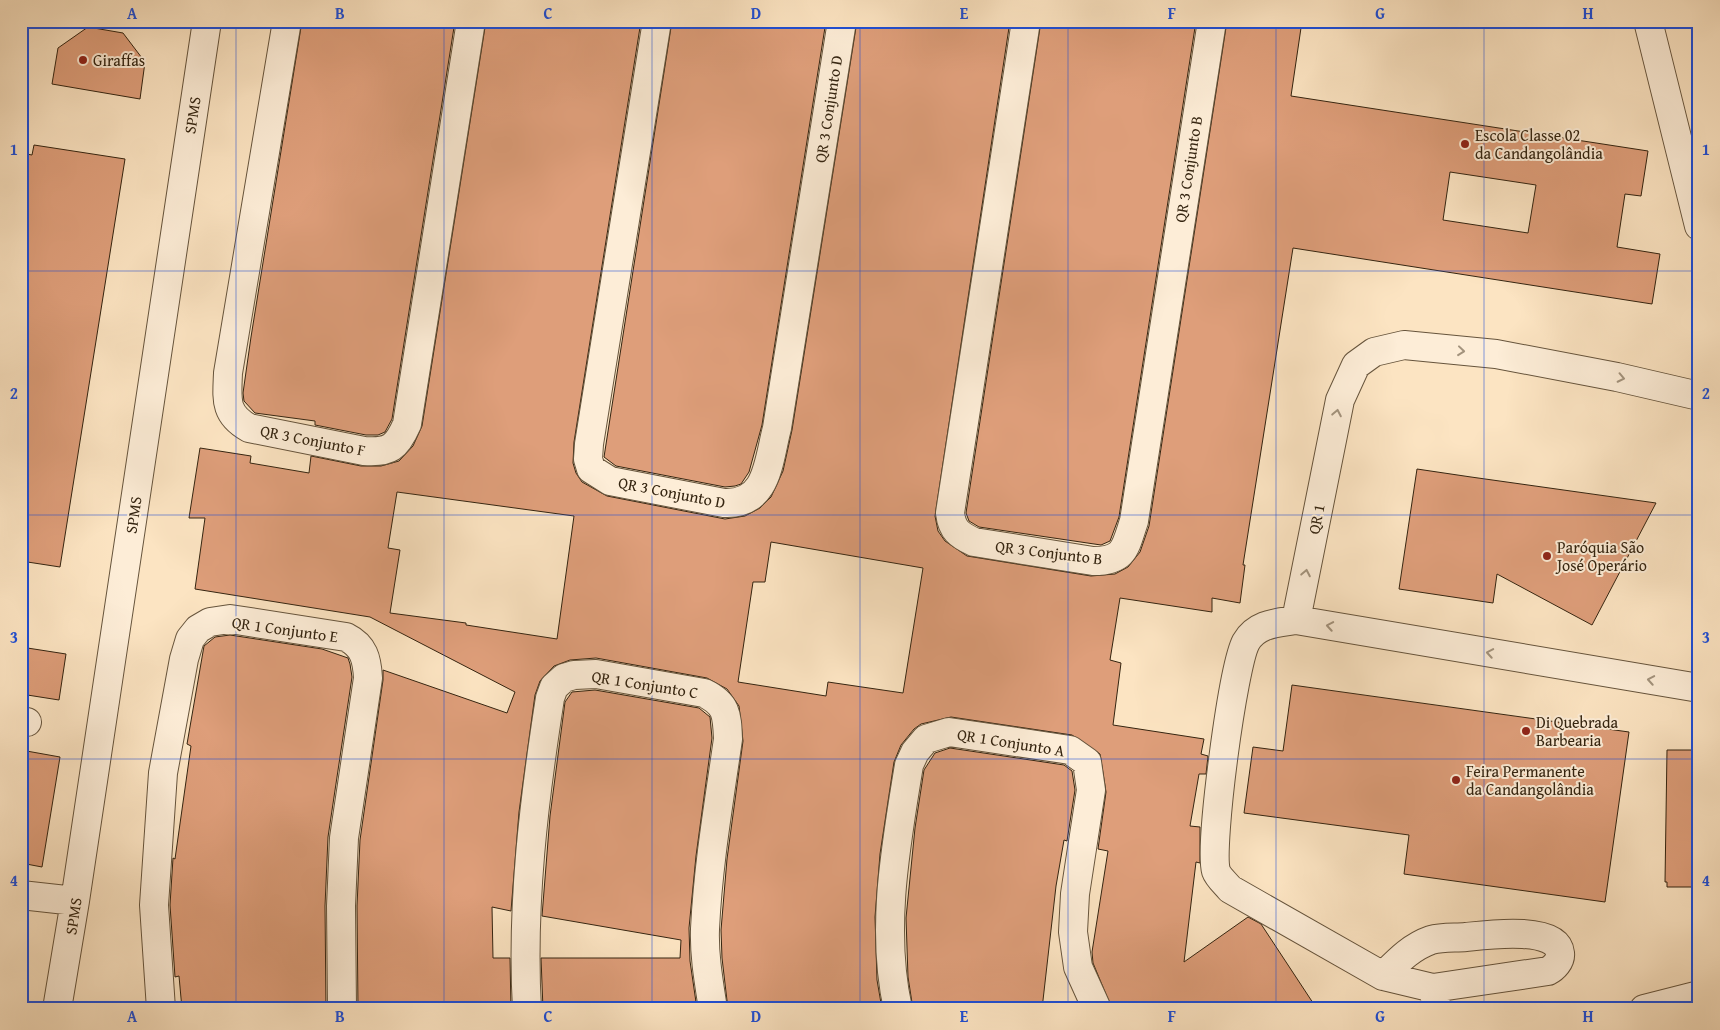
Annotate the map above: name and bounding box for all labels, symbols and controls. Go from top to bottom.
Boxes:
text: A [127,1,138,25]
text: B [335,1,345,25]
text: C [543,1,553,25]
text: D [751,1,761,25]
text: E [960,1,969,25]
text: F [1168,1,1176,25]
text: G [1375,1,1385,25]
text: H [1582,1,1594,25]
place label: Giraffas [93,48,145,72]
street label: QR 3 Conjunto D [808,53,848,164]
marker: Giraffas [77,54,89,66]
street label: SPMS [177,94,207,135]
street label: QR 3 Conjunto B [1168,114,1208,224]
place label: Escola Classe 02 da Candangolândia [1475,123,1603,165]
text: 1 [10,137,18,161]
text: 1 [1702,137,1710,161]
marker: Escola Classe 02 da Candangolândia [1459,138,1471,150]
one-way arrow [1458,345,1466,356]
one-way arrow [1617,373,1626,383]
text: 2 [10,381,18,405]
text: 2 [1702,381,1710,405]
one-way arrow [1331,409,1342,418]
street label: QR 3 Conjunto F [258,418,368,462]
street label: QR 3 Conjunto D [616,470,728,514]
street label: SPMS [119,495,148,535]
street label: QR 1 [1301,502,1331,536]
street label: QR 3 Conjunto B [994,534,1104,570]
place label: Paróquia São José Operário [1555,535,1647,577]
marker: Paróquia São José Operário [1541,550,1553,562]
one-way arrow [1300,568,1310,577]
street label: QR 1 Conjunto E [230,610,340,648]
one-way arrow [1326,622,1335,632]
text: 3 [10,625,18,649]
text: 3 [1702,625,1710,649]
one-way arrow [1486,648,1494,659]
street label: QR 1 Conjunto C [590,664,700,704]
one-way arrow [1646,675,1655,685]
place label: Di Quebrada Barbearia [1536,710,1618,752]
street label: QR 1 Conjunto A [956,722,1067,762]
marker: Di Quebrada Barbearia [1520,725,1532,737]
place label: Feira Permanente da Candangolândia [1466,759,1594,801]
marker: Feira Permanente da Candangolândia [1450,774,1462,786]
text: 4 [10,868,18,892]
text: 4 [1702,868,1710,892]
street label: SPMS [58,895,88,936]
text: A [127,1004,138,1028]
text: B [335,1004,345,1028]
text: C [543,1004,553,1028]
text: D [751,1004,761,1028]
text: E [960,1004,969,1028]
text: F [1168,1004,1176,1028]
text: G [1375,1004,1385,1028]
text: H [1582,1004,1594,1028]

